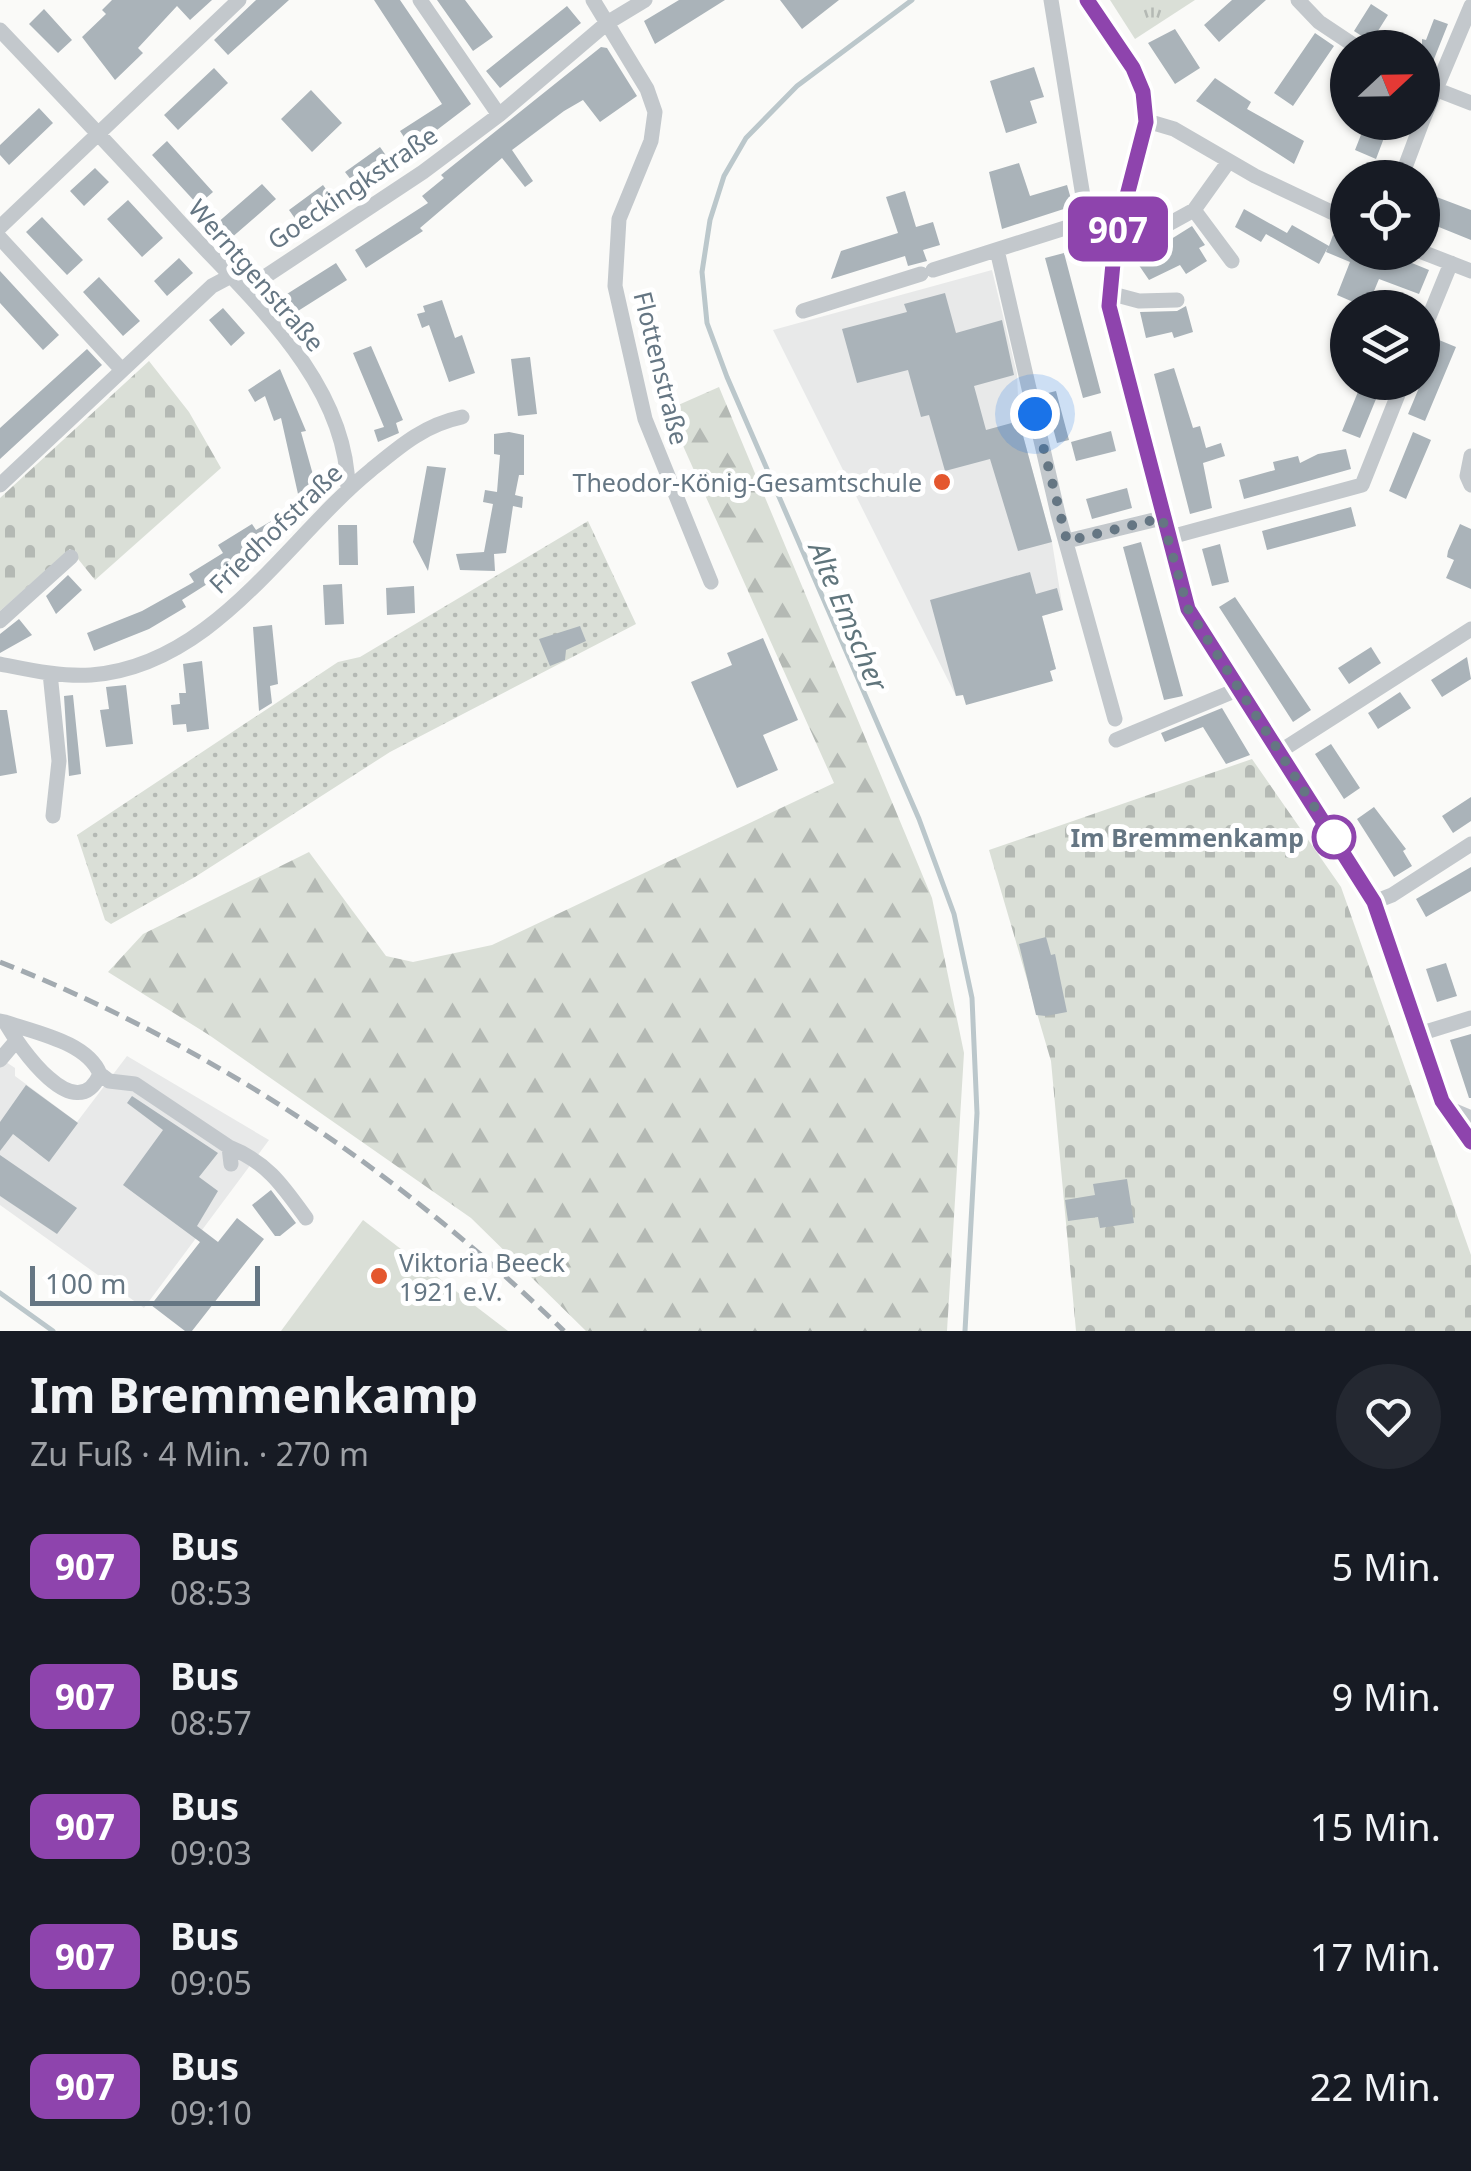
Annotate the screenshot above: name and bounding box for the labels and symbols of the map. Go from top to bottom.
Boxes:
north arrow [1330,30,1440,140]
street label: Goeckingkstraße [260,118,444,256]
street label: Werntgenstraße [181,192,333,358]
line badge: 907 [1060,196,1176,262]
street label: Flottenstraße [627,288,697,448]
your location [1010,389,1060,439]
street label: Friedhofstraße [201,456,349,600]
place label: Theodor-König-Gesamtschule [572,465,922,499]
marker: Theodor-König-Gesamtschule [931,471,953,493]
water label: Alte Emscher [800,534,898,698]
marker: Im Bremmenkamp [1313,816,1355,858]
place label: Im Bremmenkamp [1071,820,1304,854]
place label: Viktoria Beeck 1921 e.V. [399,1245,566,1308]
scale bar [30,1261,260,1306]
marker: Viktoria Beeck 1921 e.V. [368,1265,390,1287]

